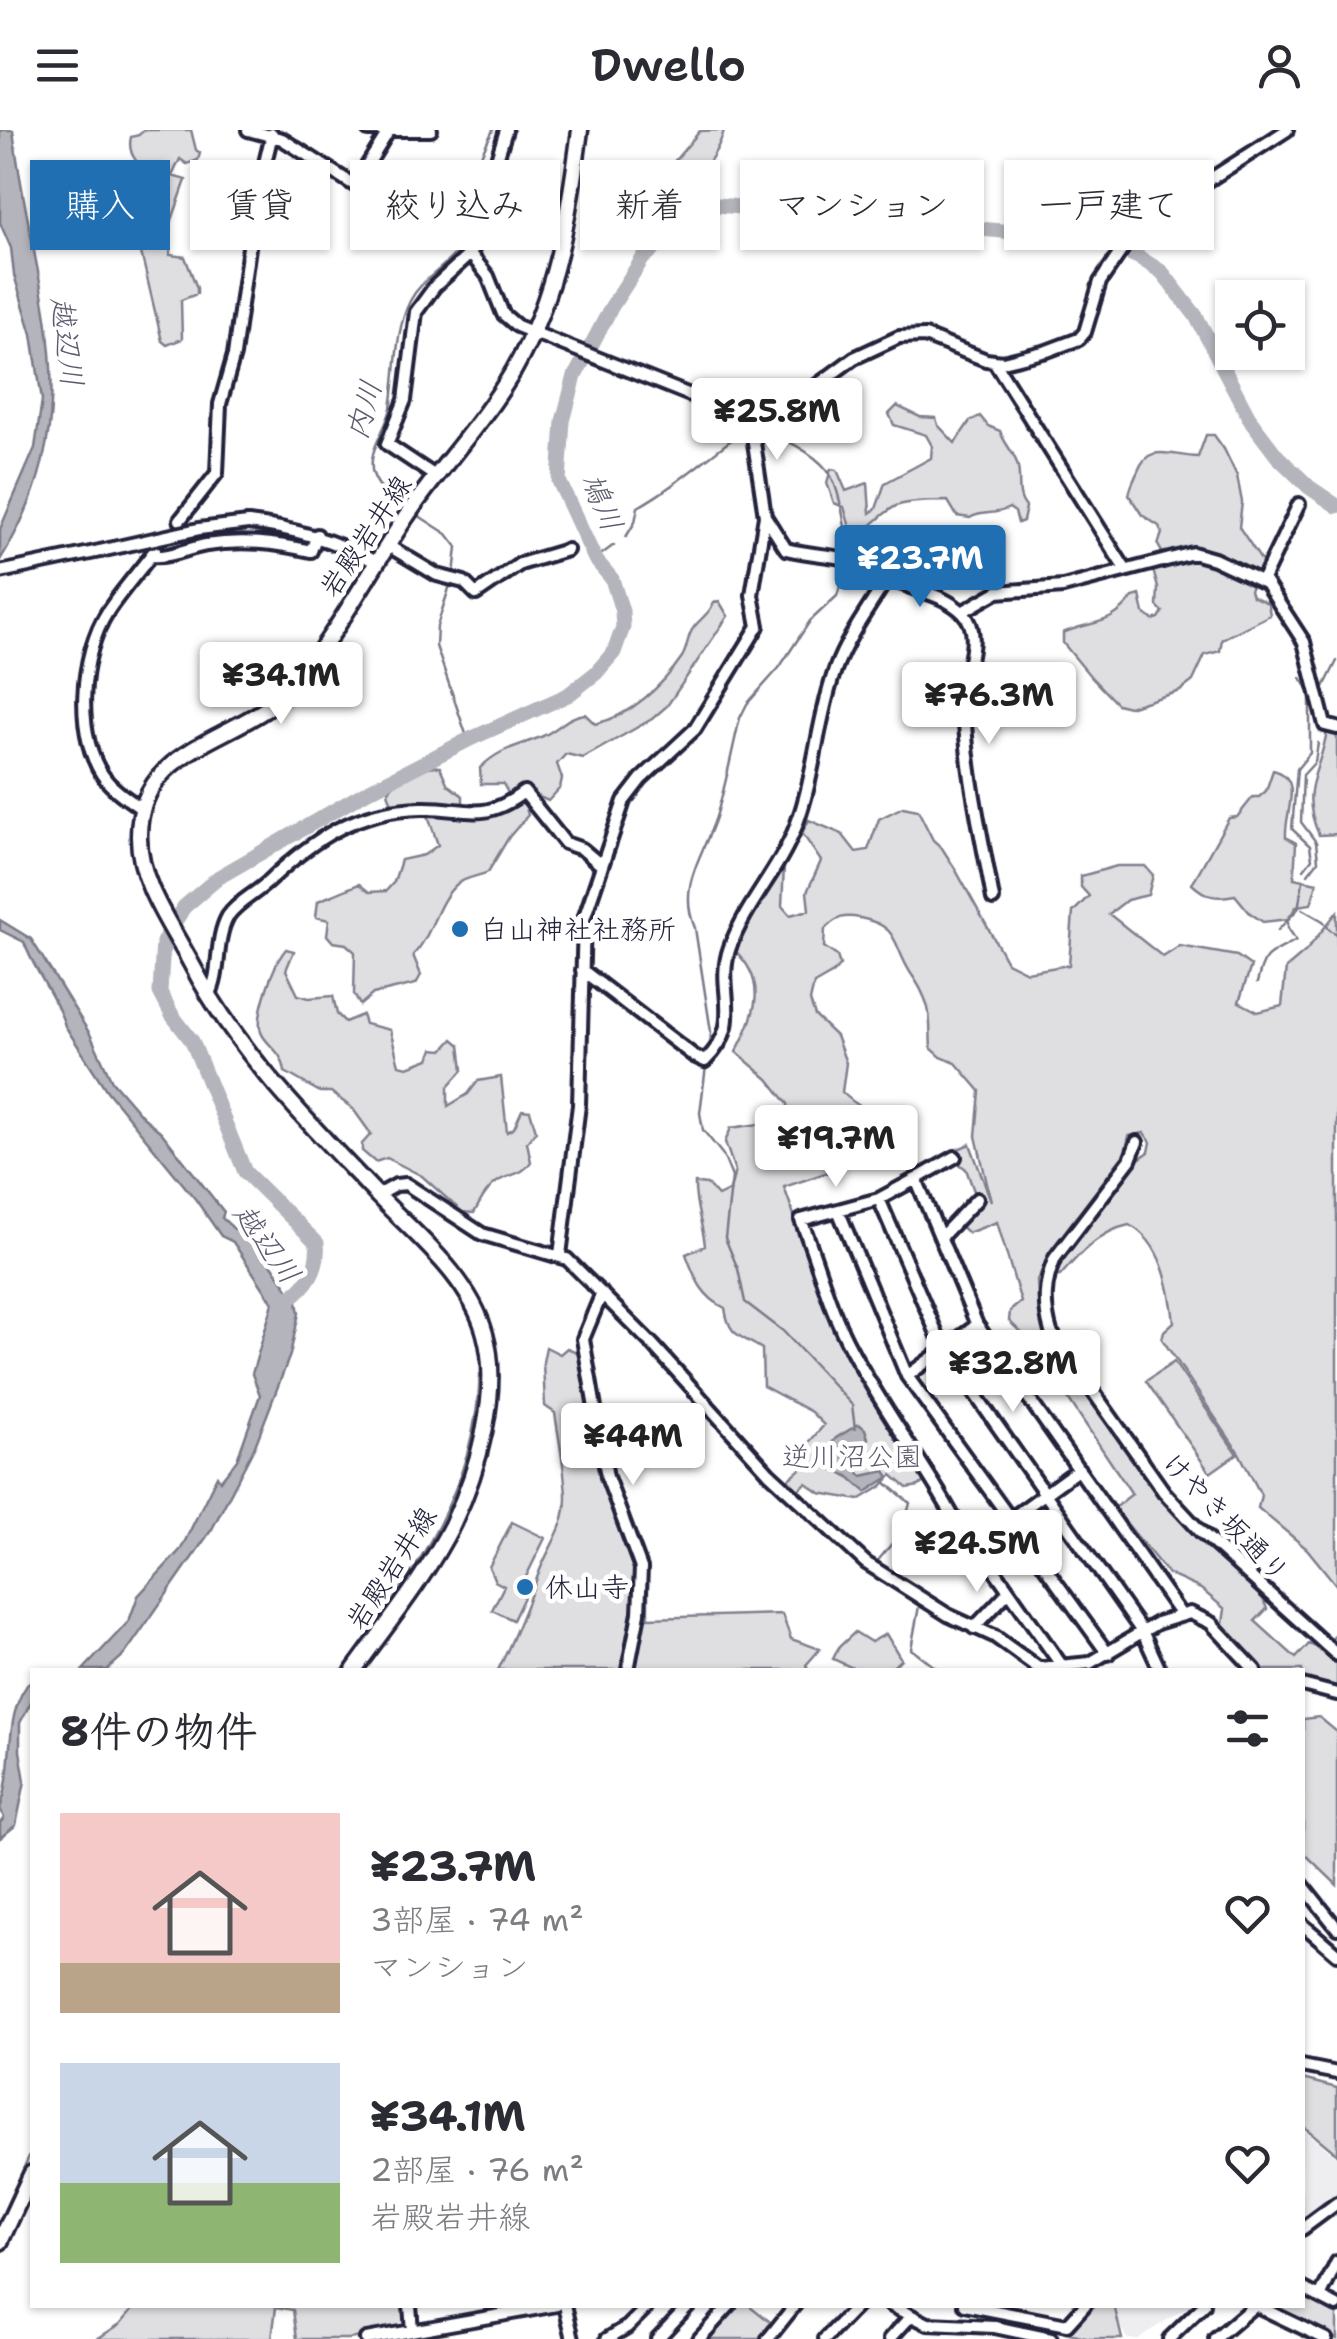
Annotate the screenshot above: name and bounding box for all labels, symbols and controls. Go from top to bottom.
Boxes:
text: Dwello [591,35,746,95]
icon: menu [30,38,85,93]
icon: person [1252,38,1307,93]
chip: 購入 [30,160,170,250]
chip: 賃貸 [190,160,330,250]
chip: 絞り込み [350,160,560,250]
chip: 新着 [580,160,720,250]
chip: マンション [740,160,984,250]
chip: 一戸建て [1004,160,1214,250]
map controls [1215,280,1305,370]
button: locate [1215,280,1305,370]
water label: 越辺川 [42,294,93,389]
water label: 内川 [336,375,391,444]
pin: ¥25.8M [696,378,858,463]
text: ¥25.8M [713,389,841,432]
water label: 鳩川 [572,466,633,537]
street label: 岩殿岩井線 [310,467,420,605]
pin: ¥23.7M [839,525,1001,610]
text: ¥23.7M [857,536,983,579]
pin: ¥34.1M [200,642,362,727]
text: ¥34.1M [222,653,340,696]
pin: ¥76.3M [908,662,1070,747]
text: ¥76.3M [924,673,1054,716]
place label: 白山神社社務所 [480,910,676,948]
marker: 白山神社社務所 [449,918,471,940]
pin: ¥19.7M [755,1105,917,1190]
text: ¥19.7M [777,1116,895,1159]
water label: 越辺川 [224,1194,310,1292]
pin: ¥32.8M [932,1330,1094,1415]
text: ¥32.8M [948,1341,1078,1384]
pin: ¥44M [574,1403,692,1488]
text: ¥44M [583,1414,683,1457]
park label: 逆川沼公園 [782,1437,922,1475]
street label: けやき坂通り [1154,1443,1298,1591]
street label: 岩殿岩井線 [337,1499,445,1637]
pin: ¥24.5M [896,1510,1058,1595]
text: ¥24.5M [914,1521,1040,1564]
place label: 休山寺 [545,1568,629,1606]
marker: 休山寺 [514,1576,536,1598]
icon: filters [1220,1701,1275,1756]
text: 8件の物件 [60,1703,257,1759]
text: ¥23.7M [370,1838,536,1894]
icon: home [140,1853,260,1973]
icon: heart [1220,1886,1275,1941]
text: 3部屋 · 74 m² [370,1898,584,1941]
text: マンション [370,1945,529,1988]
text: ¥34.1M [370,2088,526,2144]
icon: home [140,2103,260,2223]
icon: heart [1220,2136,1275,2191]
text: 2部屋 · 76 m² [370,2148,584,2191]
text: 岩殿岩井線 [370,2195,530,2238]

